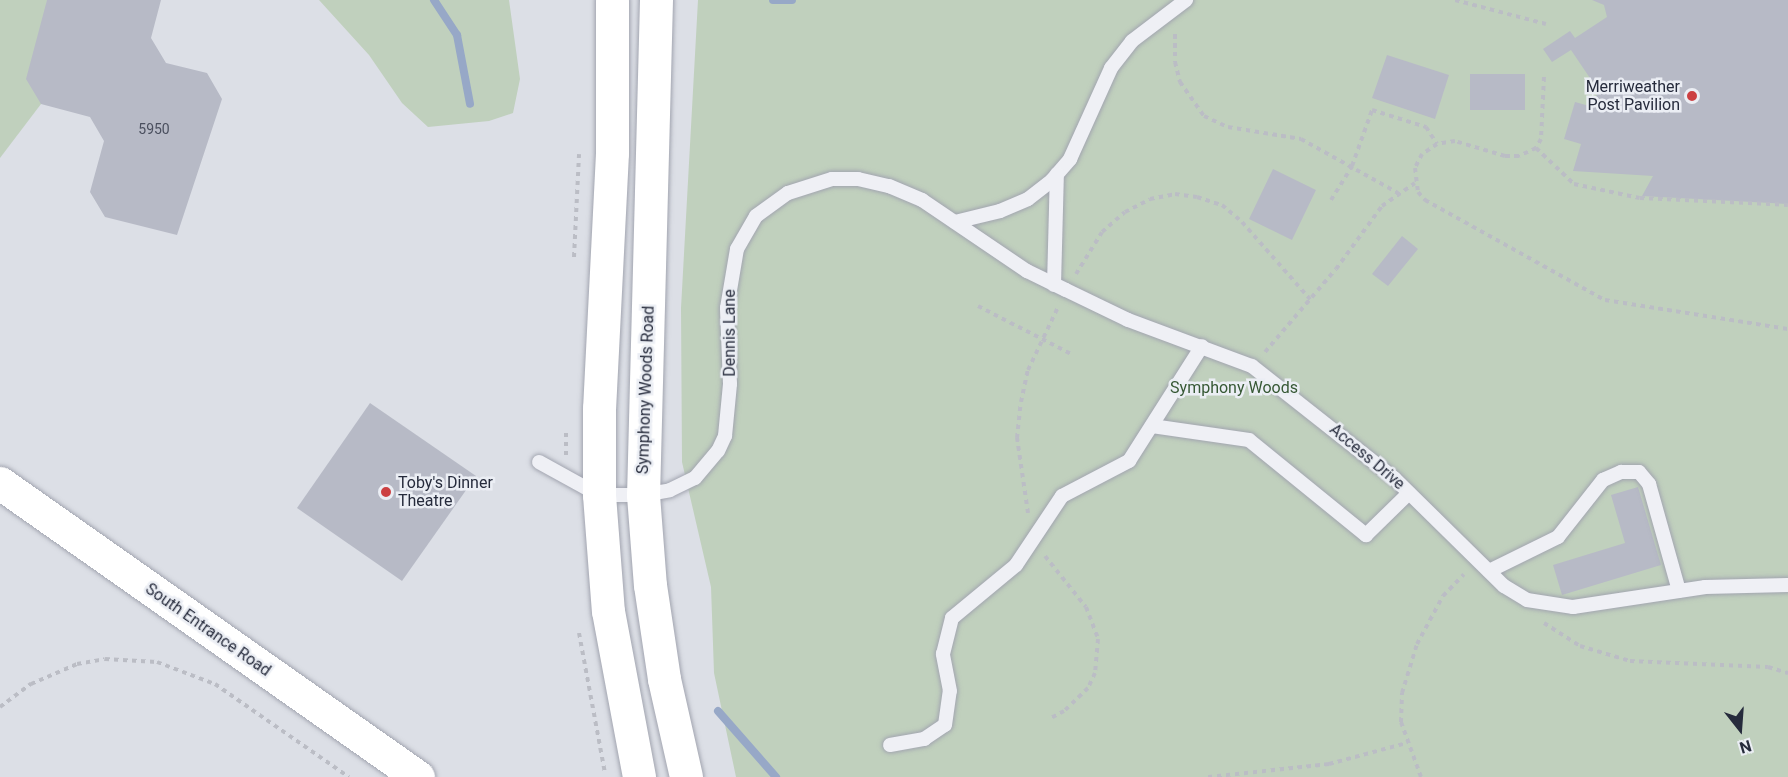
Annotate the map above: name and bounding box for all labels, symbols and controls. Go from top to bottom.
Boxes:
place label: Merriweather Post Pavilion [1586,77,1680,115]
marker: Merriweather Post Pavilion [1685,89,1699,103]
house number: 5950 [138,121,170,137]
street label: Dennis Lane [720,289,740,377]
street label: Symphony Woods Road [633,305,659,475]
park label: Symphony Woods [1170,378,1298,398]
street label: Access Drive [1326,420,1408,494]
place label: Toby's Dinner Theatre [398,473,493,511]
marker: Toby's Dinner Theatre [379,485,393,499]
street label: South Entrance Road [142,579,274,681]
north arrow [1710,699,1770,759]
text: N [1737,736,1754,757]

